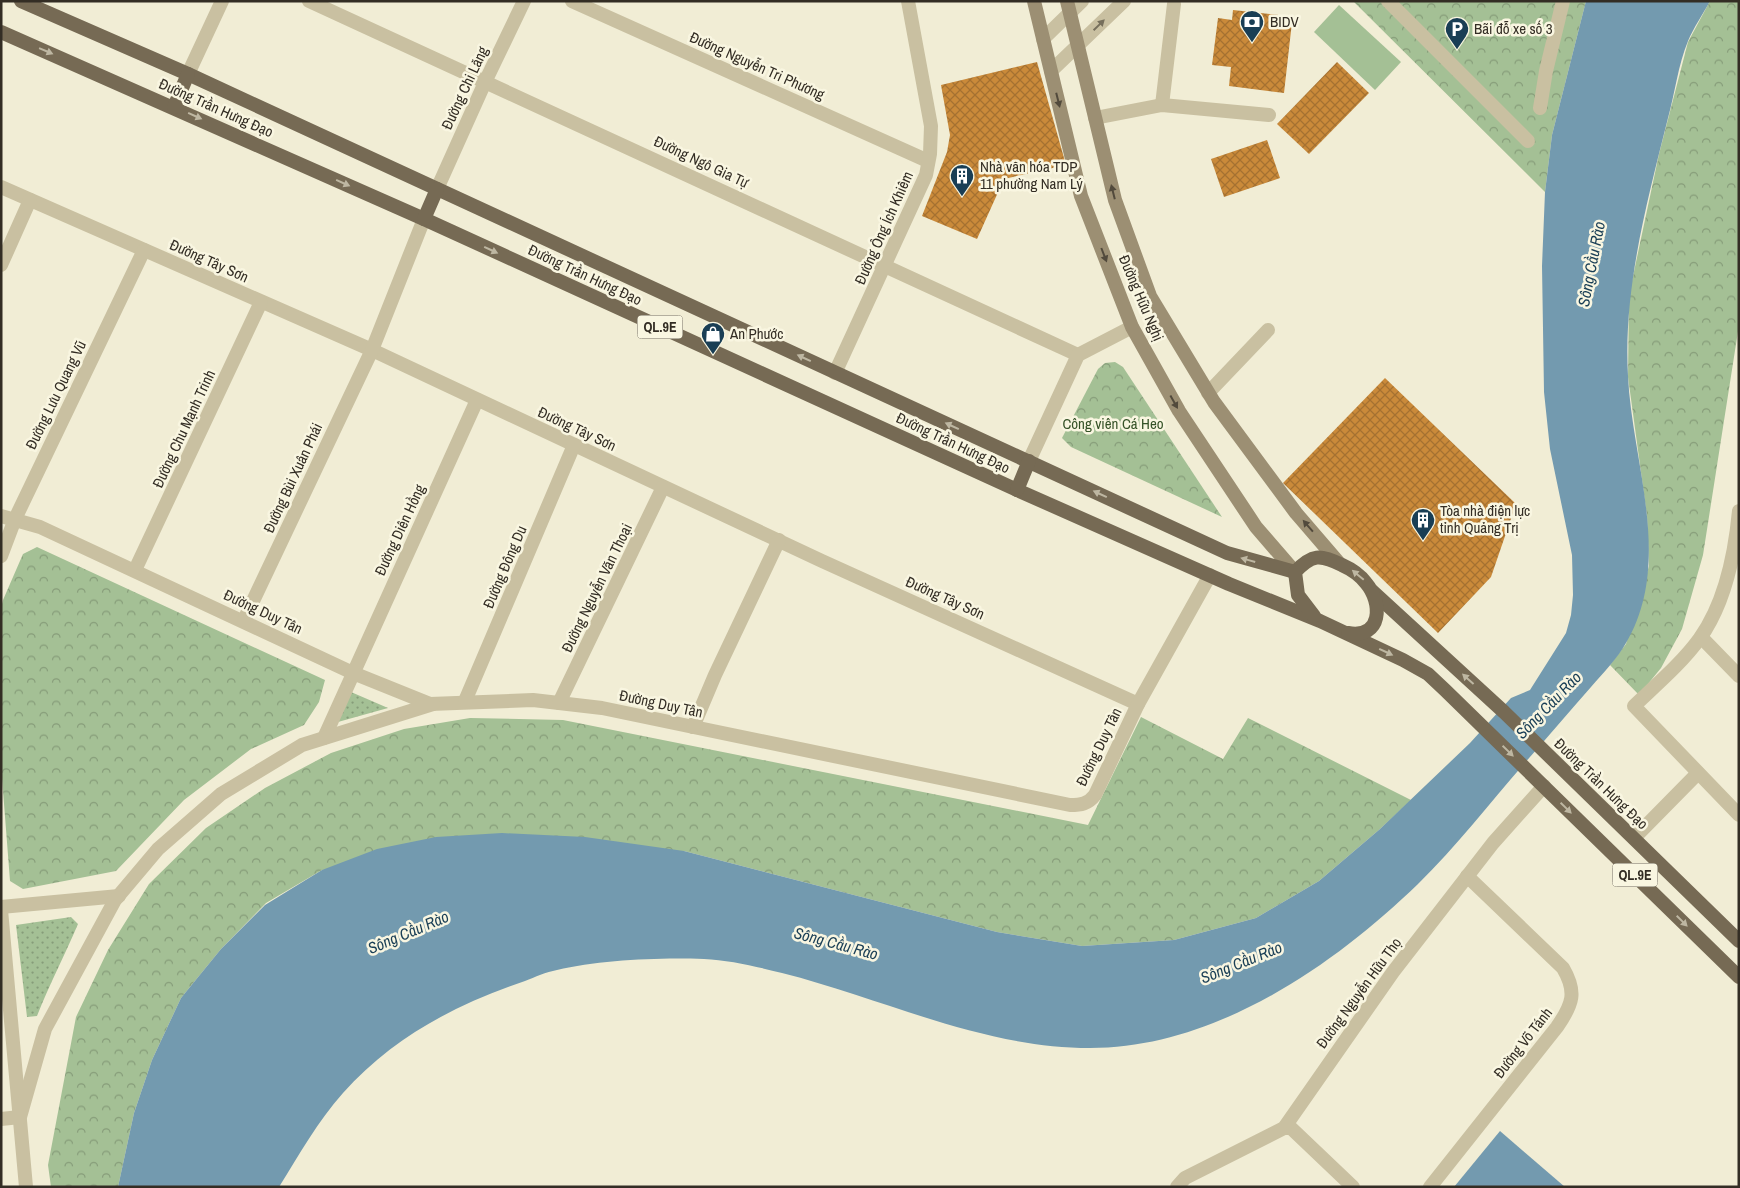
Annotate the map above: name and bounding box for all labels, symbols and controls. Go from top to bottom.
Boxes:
bank icon: BIDV [1239,9,1265,43]
place label: BIDV [1270,11,1300,32]
parking icon: Bãi đỗ xe số 3 [1444,16,1470,50]
place label: Bãi đỗ xe số 3 [1474,18,1553,39]
one-way arrow [1093,19,1105,31]
street label: Đường Nguyễn Tri Phương [686,26,828,105]
street label: Đường Chi Lăng [436,43,493,133]
one-way arrow [39,48,53,56]
street label: Đường Trần Hưng Đạo [156,73,277,142]
one-way arrow [1054,92,1062,107]
one-way arrow [188,113,202,121]
street label: Đường Ngô Gia Tự [651,130,753,193]
place label: Nhà văn hóa TDP 11 phường Nam Lý [980,156,1083,194]
building icon: Nhà văn hóa TDP 11 phường Nam Lý [949,163,975,197]
street label: Đường Ông Ích Khiêm [849,168,918,288]
one-way arrow [336,179,350,187]
one-way arrow [1109,185,1117,200]
water label: Sông Cầu Rào [1572,220,1610,308]
street label: Đường Tây Sơn [166,234,252,287]
street label: Đường Trần Hưng Đạo [525,239,646,310]
one-way arrow [484,246,498,254]
one-way arrow [1100,248,1108,263]
street label: Đường Hữu Nghị [1114,252,1169,344]
road number: QL.9E [638,316,682,338]
shop icon: An Phước [700,321,726,355]
place label: An Phước [729,323,783,344]
street label: Đường Lưu Quang Vũ [20,337,91,453]
one-way arrow [797,354,811,362]
street label: Đường Chu Mạnh Trinh [147,366,220,491]
one-way arrow [1169,395,1178,408]
street label: Đường Tây Sơn [535,401,620,456]
street label: Đường Trần Hưng Đạo [893,407,1014,478]
park label: Công viên Cá Heo [1062,413,1164,434]
street label: Đường Bùi Xuân Phái [258,419,327,536]
one-way arrow [945,422,959,430]
street label: Đường Diên Hồng [369,481,430,579]
one-way arrow [1093,490,1107,498]
place label: Tòa nhà điện lực tỉnh Quảng Trị [1440,500,1530,538]
building icon: Tòa nhà điện lực tỉnh Quảng Trị [1410,507,1436,541]
street label: Đường Nguyễn Văn Thoại [556,520,637,656]
one-way arrow [1302,520,1313,533]
street label: Đường Đông Du [478,522,531,612]
one-way arrow [1240,555,1255,563]
one-way arrow [1351,570,1364,581]
street label: Đường Tây Sơn [902,571,988,624]
street label: Đường Duy Tân [220,584,306,639]
one-way arrow [1379,648,1394,656]
water label: Sông Cầu Rào [1510,666,1586,744]
one-way arrow [1462,673,1474,685]
street label: Đường Duy Tân [617,684,705,723]
street label: Đường Duy Tân [1071,704,1127,789]
street label: Đường Trần Hưng Đạo [1550,733,1653,834]
one-way arrow [1502,744,1514,756]
one-way arrow [1560,802,1572,814]
road number: QL.9E [1612,864,1658,886]
water label: Sông Cầu Rào [364,905,452,959]
one-way arrow [1676,915,1688,927]
water label: Sông Cầu Rào [792,921,880,965]
street label: Đường Nguyễn Hữu Thọ [1311,933,1406,1052]
water label: Sông Cầu Rào [1197,936,1285,988]
street label: Đường Võ Tánh [1488,1003,1557,1082]

